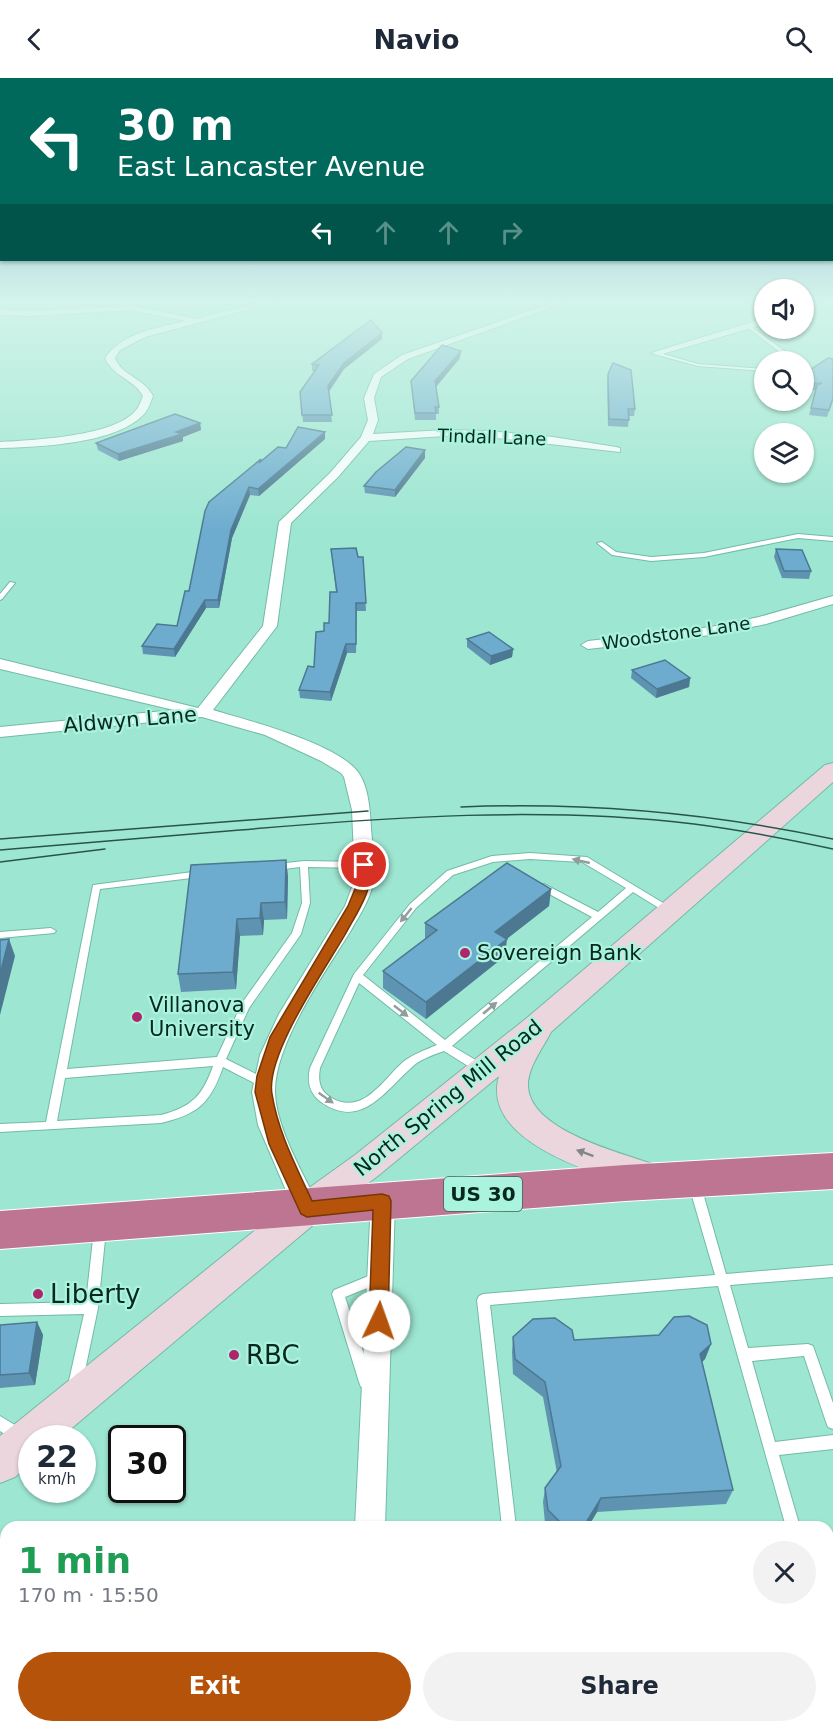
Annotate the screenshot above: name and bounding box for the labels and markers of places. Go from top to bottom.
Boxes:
pin [338,839,389,890]
place label: Sovereign Bank [477,941,642,965]
marker: Sovereign Bank [458,946,472,960]
place label: Villanova University [149,993,255,1041]
marker: Villanova University [130,1010,144,1024]
place label: Liberty [50,1279,140,1309]
marker: Liberty [31,1287,45,1301]
place label: RBC [246,1340,300,1370]
marker: RBC [227,1348,241,1362]

